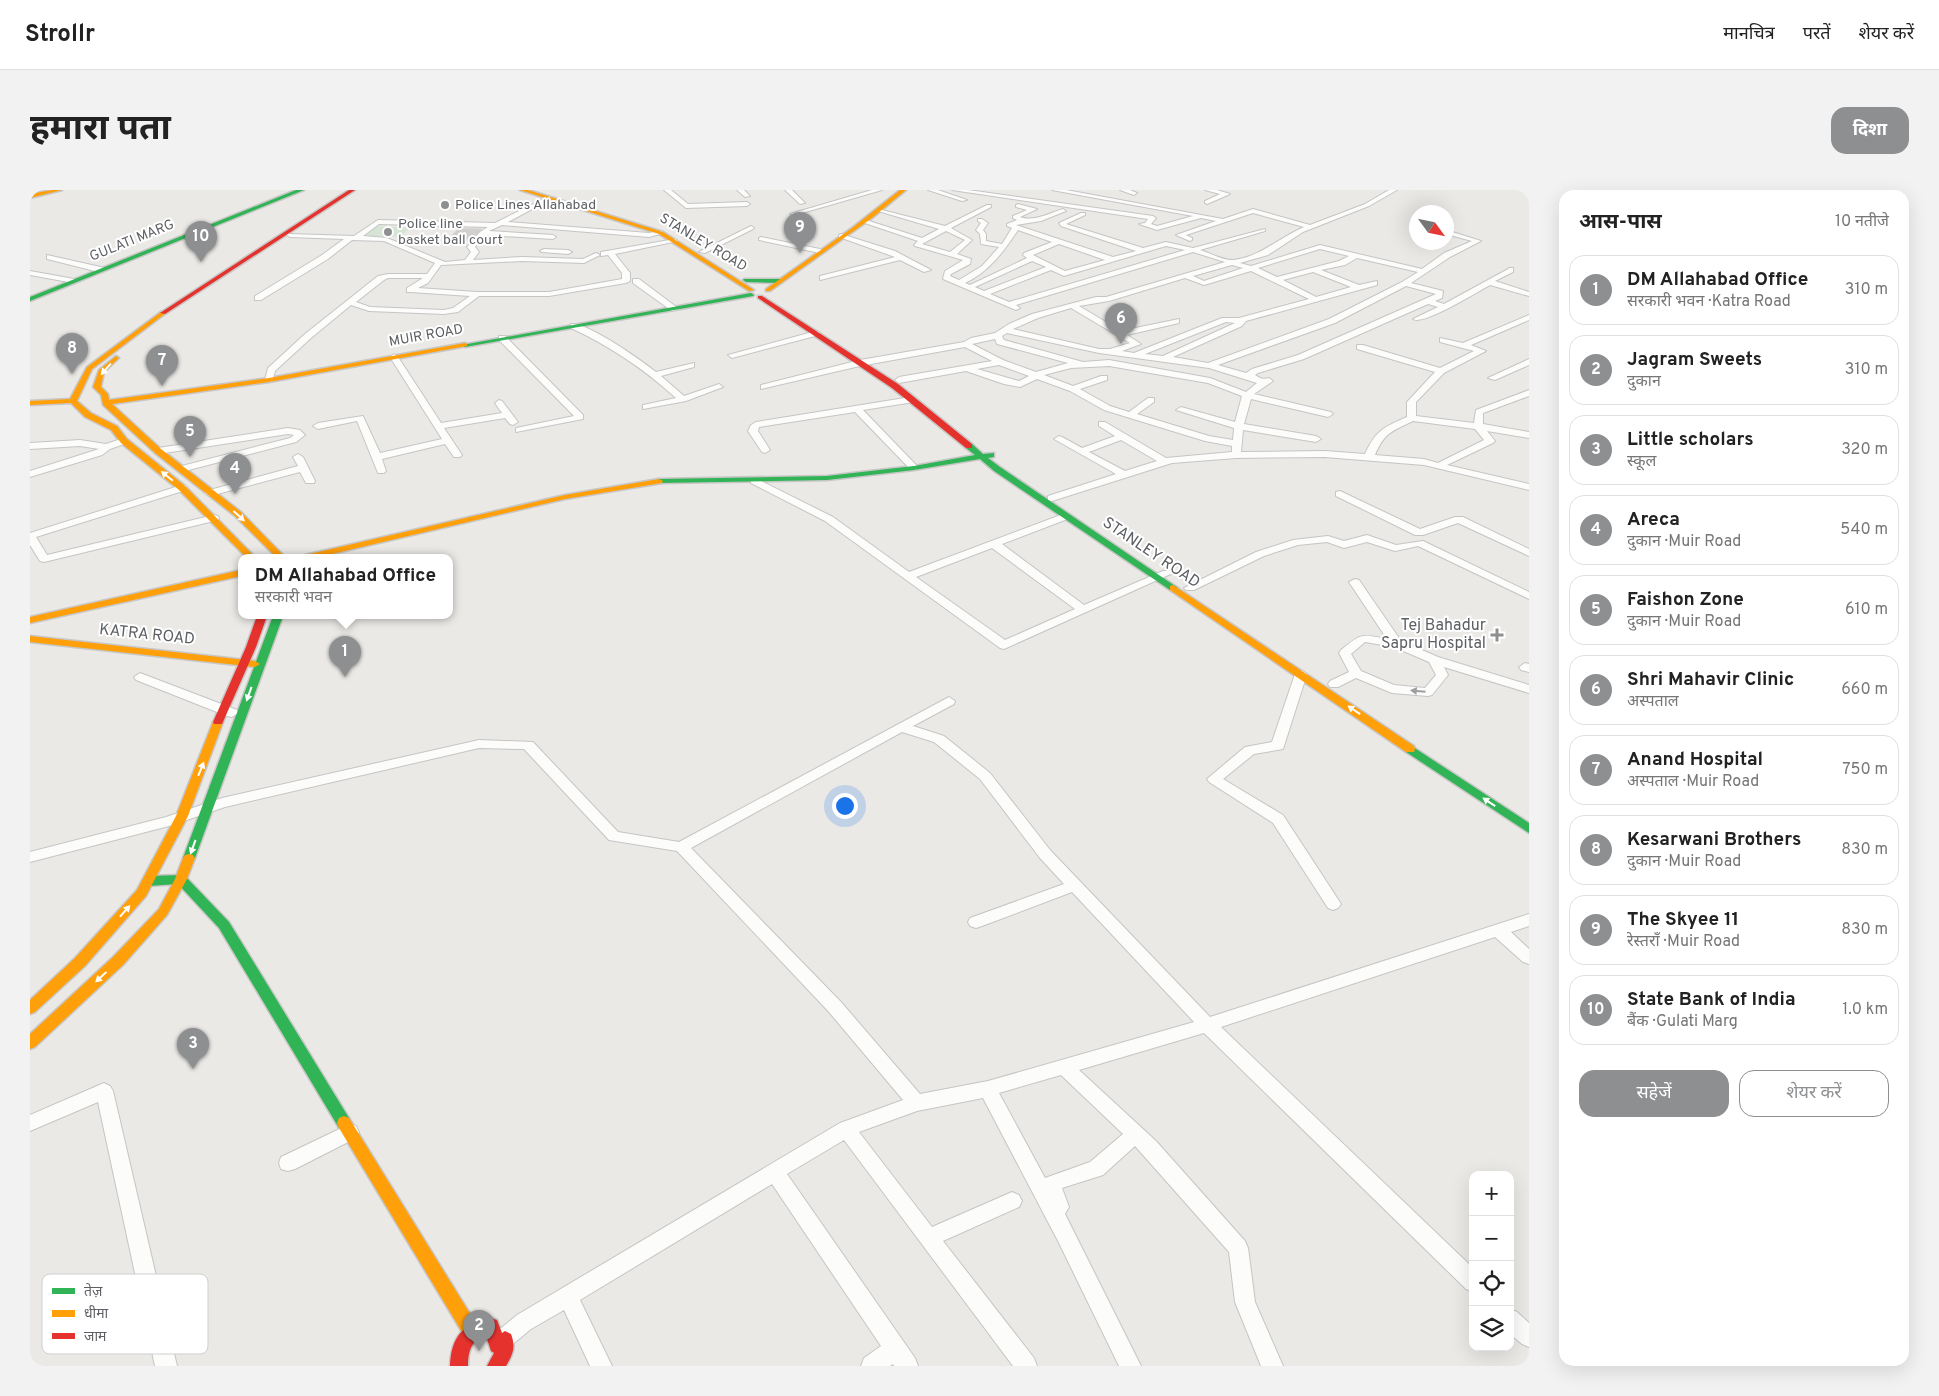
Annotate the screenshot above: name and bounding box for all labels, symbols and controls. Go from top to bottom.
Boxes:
text: Strollr [25,20,95,50]
text: मानचित्र [1723,23,1775,46]
text: परतें [1803,23,1831,46]
text: शेयर करें [1859,23,1914,46]
button: दिशा [1831,107,1909,154]
text: हमारा पता [30,108,171,152]
place label: Police Lines Allahabad [455,197,596,214]
marker: Police Lines Allahabad [439,199,451,211]
north arrow [1409,205,1454,250]
text: आस-पास [1579,209,1662,236]
street label: STANLEY ROAD [656,210,750,276]
pin: 9 [784,212,816,253]
text: 10 नतीजे [1835,212,1889,232]
street label: GULATI MARG [87,216,177,266]
place label: Police line basket ball court [398,216,503,249]
pin: 10 [185,221,217,262]
marker: Police line basket ball court [382,226,394,238]
text: DM Allahabad Office [1627,268,1808,292]
text: 1 [1593,280,1599,300]
text: 310 m [1845,280,1888,300]
text: सरकारी भवन · Katra Road [1627,292,1791,312]
pin: 6 [1105,303,1137,344]
street label: MUIR ROAD [388,321,464,351]
pin: 8 [56,333,88,374]
pin: 7 [146,345,178,386]
text: Jagram Sweets [1627,348,1762,372]
text: 2 [1591,360,1601,380]
text: 310 m [1845,360,1888,380]
one-way arrow [100,362,111,375]
text: दुकान [1627,372,1661,392]
pin: 5 [174,416,206,457]
text: Little scholars [1627,428,1754,452]
text: 3 [1591,440,1601,460]
text: 320 m [1841,440,1888,460]
text: स्कूल [1627,452,1656,472]
pin: 4 [219,453,251,494]
one-way arrow [161,470,174,481]
text: Areca [1627,508,1680,532]
one-way arrow [232,510,244,522]
street label: STANLEY ROAD [1098,513,1204,593]
text: 4 [1591,520,1601,540]
text: 540 m [1840,520,1888,540]
text: दुकान · Muir Road [1627,532,1741,552]
popup [238,554,453,619]
text: DM Allahabad Office [255,564,436,588]
text: सरकारी भवन [255,588,332,608]
text: Faishon Zone [1627,588,1744,612]
text: 5 [1591,600,1601,620]
text: 610 m [1845,600,1888,620]
text: दुकान · Muir Road [1627,612,1741,632]
place label: Tej Bahadur Sapru Hospital [1381,616,1486,654]
street label: KATRA ROAD [98,620,196,650]
marker: Tej Bahadur Sapru Hospital [1490,628,1504,642]
pin: 1 [329,636,361,677]
text: Shri Mahavir Clinic [1627,668,1794,692]
text: 6 [1591,680,1601,700]
text: 660 m [1841,680,1888,700]
one-way arrow [245,687,253,702]
one-way arrow [1410,687,1426,695]
text: अस्पताल [1627,692,1679,712]
one-way arrow [1348,705,1361,715]
text: Anand Hospital [1627,748,1763,772]
text: 7 [1592,760,1600,780]
text: 750 m [1842,760,1888,780]
one-way arrow [198,761,205,776]
text: अस्पताल · Muir Road [1627,772,1759,792]
your location [832,793,858,819]
one-way arrow [1482,797,1495,807]
text: Kesarwani Brothers [1627,828,1801,852]
one-way arrow [189,839,196,854]
text: 8 [1591,840,1601,860]
text: 830 m [1841,840,1888,860]
text: दुकान · Muir Road [1627,852,1741,872]
one-way arrow [120,905,131,918]
text: The Skyee 11 [1627,908,1739,932]
text: 9 [1591,920,1601,940]
text: 830 m [1841,920,1888,940]
text: रेस्तराँ · Muir Road [1627,932,1740,952]
one-way arrow [95,971,107,983]
text: State Bank of India [1627,988,1795,1012]
text: 10 [1588,1000,1604,1020]
text: 1.0 km [1842,1000,1888,1020]
text: बैंक · Gulati Marg [1627,1012,1738,1032]
pin: 3 [177,1028,209,1069]
button: सहेजें [1579,1070,1729,1117]
button: शेयर करें [1739,1070,1889,1117]
map controls [1469,1171,1514,1351]
button: + [1469,1171,1514,1216]
button: − [1469,1216,1514,1261]
button: locate [1469,1261,1514,1306]
legend [42,1274,208,1354]
text: तेज़ [84,1282,103,1301]
text: धीमा [84,1305,109,1323]
button: layers [1469,1306,1514,1351]
pin: 2 [463,1310,495,1351]
text: जाम [84,1329,107,1346]

